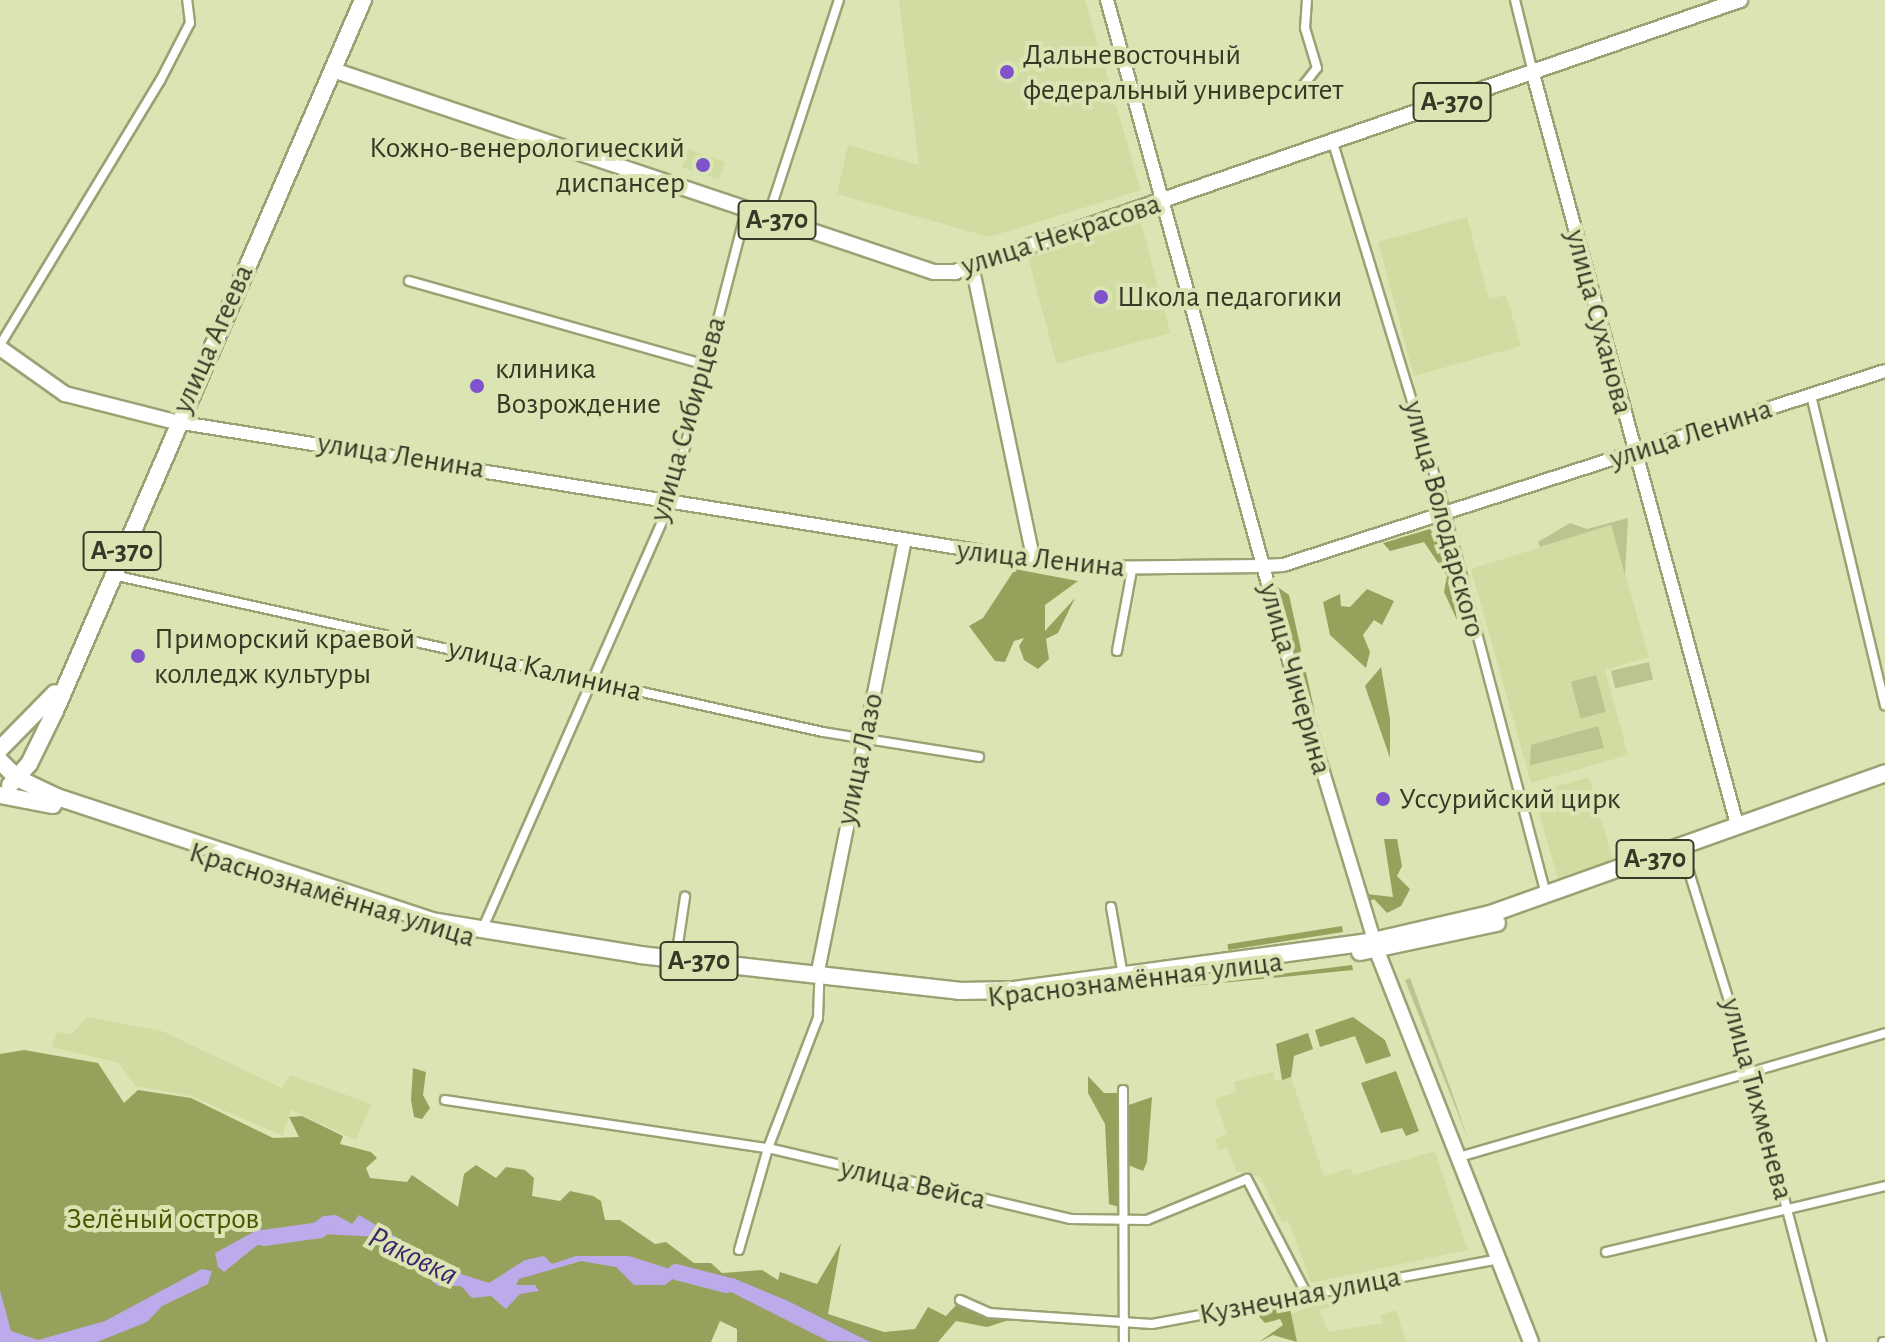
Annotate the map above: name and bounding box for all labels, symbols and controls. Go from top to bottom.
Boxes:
place label: Дальневосточный федеральный университет [1023,37,1343,108]
marker: Дальневосточный федеральный университет [998,63,1016,81]
road number: А-370 [1412,78,1492,126]
place label: Кожно-венерологический диспансер [369,130,685,200]
marker: Кожно-венерологический диспансер [692,154,714,176]
street label: улица Некрасова [957,186,1165,284]
road number: А-370 [737,196,817,244]
street label: улица Суханова [1557,226,1641,418]
street label: улица Агеева [164,259,262,419]
place label: Школа педагогики [1117,279,1342,315]
marker: Школа педагогики [1092,288,1110,306]
street label: улица Сибирцева [642,312,734,526]
place label: клиника Возрождение [495,351,661,422]
marker: клиника Возрождение [466,375,488,397]
street label: улица Ленина [1605,391,1777,477]
street label: улица Володарского [1395,397,1493,641]
street label: улица Ленина [315,425,487,487]
road number: А-370 [82,527,162,575]
street label: улица Ленина [955,532,1127,586]
street label: улица Чичерина [1250,579,1340,779]
place label: Приморский краевой колледж культуры [154,621,415,692]
street label: улица Калинина [445,630,645,710]
marker: Приморский краевой колледж культуры [129,647,147,665]
street label: улица Лазо [828,690,892,828]
place label: Уссурийский цирк [1399,781,1621,817]
marker: Уссурийский цирк [1374,790,1392,808]
street label: Краснознамённая улица [185,834,479,956]
road number: А-370 [1615,835,1695,883]
road number: А-370 [659,937,739,985]
street label: Краснознамённая улица [985,944,1285,1016]
street label: улица Тихменева [1713,994,1801,1204]
street label: улица Вейса [837,1150,989,1218]
park label: Зелёный остров [67,1201,259,1237]
water label: Раковка [362,1218,464,1294]
street label: Кузнечная улица [1196,1259,1404,1333]

